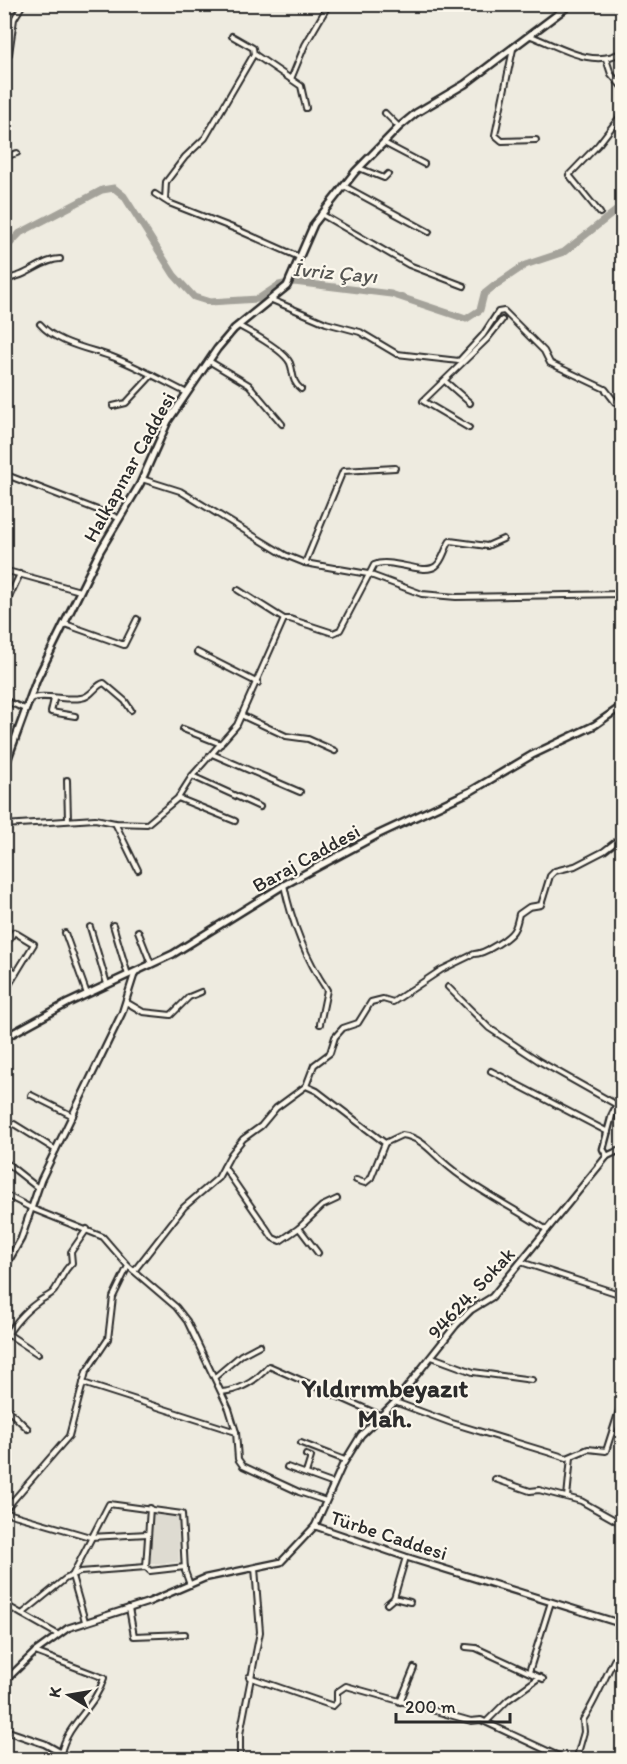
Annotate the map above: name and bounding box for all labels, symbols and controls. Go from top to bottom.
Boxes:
water label: İvriz Çayı [292,256,379,288]
street label: Halkapınar Caddesi [78,388,180,546]
street label: Baraj Caddesi [248,819,364,897]
street label: 94624. Sokak [422,1242,520,1344]
district label: Yıldırımbeyazıt Mah. [301,1372,469,1434]
street label: Türbe Caddesi [328,1505,450,1565]
north arrow [39,1665,99,1725]
text: K [44,1685,65,1699]
scale bar [396,1686,510,1724]
text: 200 m [405,1696,456,1718]

